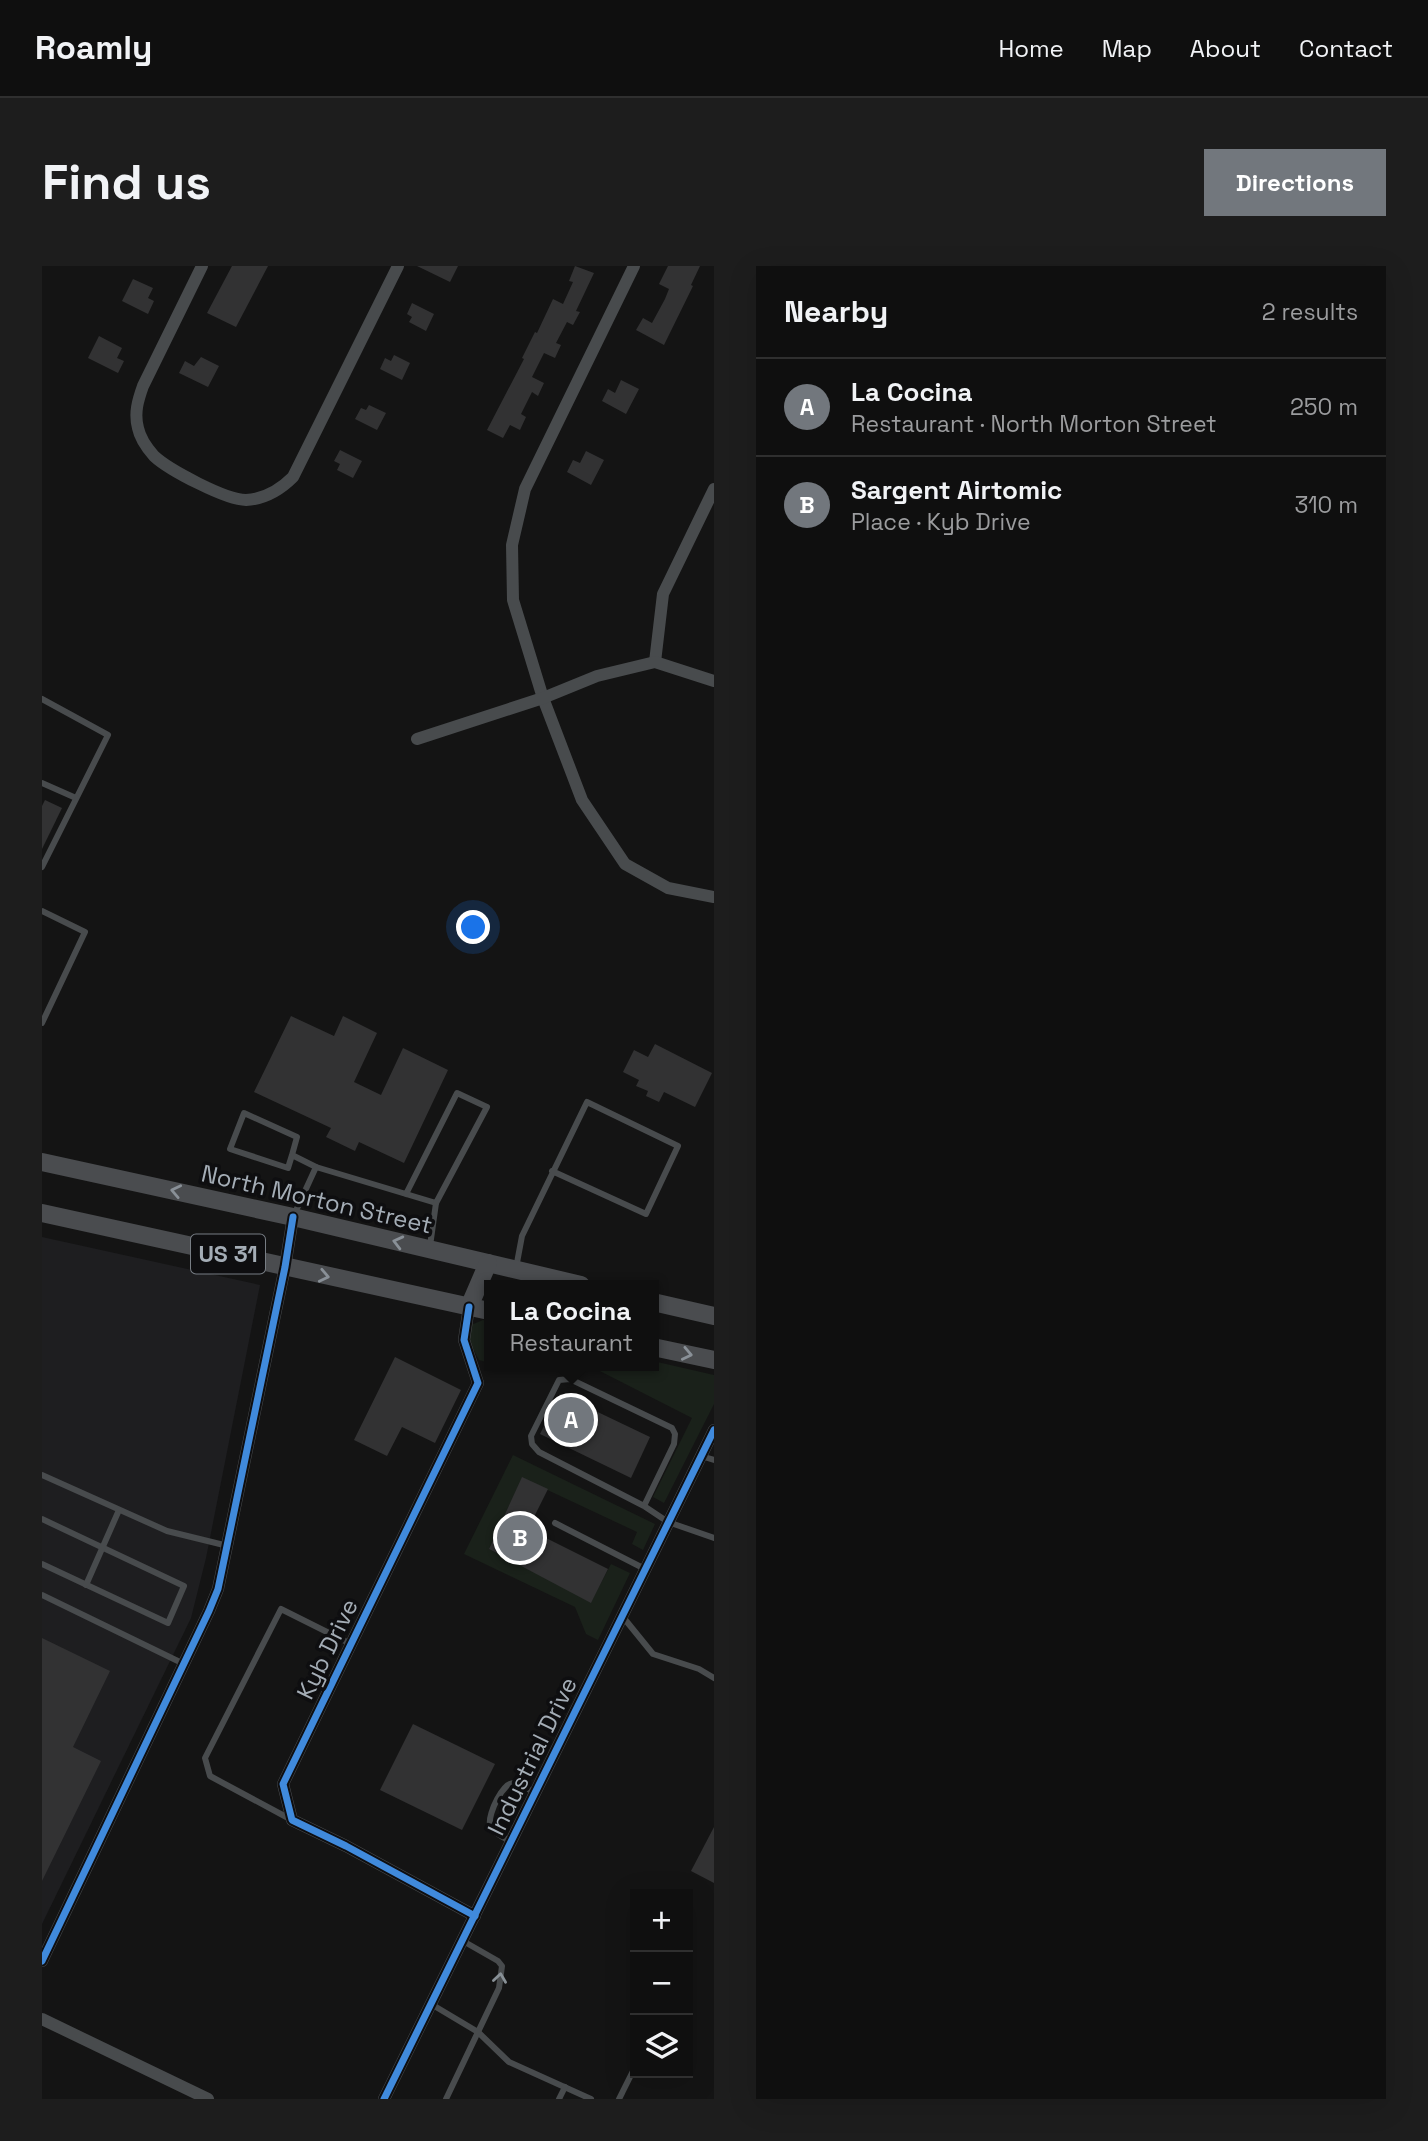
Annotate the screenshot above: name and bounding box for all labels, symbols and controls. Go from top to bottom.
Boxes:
text: Roamly [35,27,152,69]
text: Home [998,33,1064,64]
text: Map [1102,33,1152,64]
text: About [1190,33,1261,64]
text: Contact [1299,33,1393,64]
button: Directions [1204,149,1386,216]
text: Find us [42,151,211,213]
text: Nearby [784,292,888,331]
text: 2 results [1262,297,1358,327]
text: La Cocina [851,375,973,409]
text: A [800,392,814,422]
text: 250 m [1290,392,1358,422]
text: Restaurant · North Morton Street [851,409,1217,439]
text: Sargent Airtomic [851,473,1062,507]
text: B [799,490,815,520]
text: 310 m [1294,490,1358,520]
text: Place · Kyb Drive [851,507,1031,537]
your location [456,910,490,944]
street label: North Morton Street [199,1157,435,1241]
one-way arrow [170,1185,182,1200]
road number: US 31 [191,1234,265,1273]
one-way arrow [392,1236,404,1250]
one-way arrow [318,1267,330,1282]
popup [484,1280,659,1371]
text: La Cocina [510,1294,631,1328]
text: Restaurant [510,1328,633,1358]
one-way arrow [681,1346,693,1361]
pin: A [548,1394,594,1446]
pin: B [497,1512,543,1564]
street label: Kyb Drive [289,1594,365,1704]
street label: Industrial Drive [480,1672,584,1840]
map controls [630,1889,693,2078]
button: + [630,1889,693,1952]
button: − [630,1952,693,2015]
one-way arrow [492,1972,507,1984]
button: layers [630,2015,693,2078]

